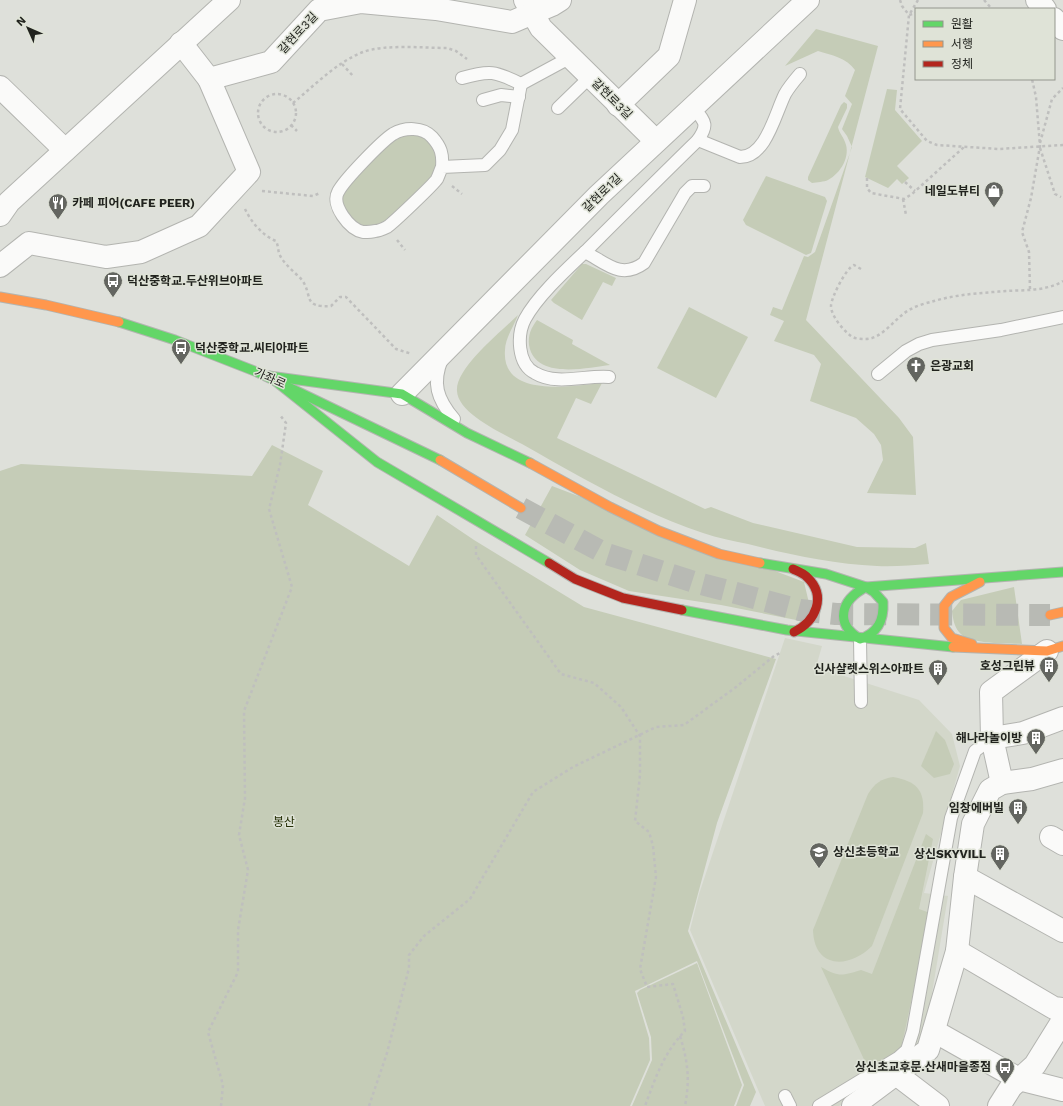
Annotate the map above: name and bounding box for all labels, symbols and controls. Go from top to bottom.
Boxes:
north arrow [8,8,48,48]
legend [915,8,1055,80]
street label: 갈현로3길 [275,10,321,56]
text: N [14,14,29,29]
text: 원활 [951,17,973,31]
text: 서행 [951,37,973,51]
text: 정체 [951,57,973,71]
street label: 갈현로3길 [589,76,635,122]
street label: 갈현로1길 [580,171,624,215]
shop icon: 네일도뷰티 [983,180,1005,208]
place label: 네일도뷰티 [925,184,980,198]
restaurant icon: 카페 피어(CAFE PEER) [47,192,69,220]
place label: 카페 피어(CAFE PEER) [72,196,195,210]
bus stop icon: 덕산중학교.두산위브아파트 [102,270,124,298]
place label: 덕산중학교.두산위브아파트 [127,274,263,288]
bus stop icon: 덕산중학교.씨티아파트 [170,337,192,365]
place label: 덕산중학교.씨티아파트 [195,341,309,355]
church icon: 은광교회 [905,355,927,383]
place label: 은광교회 [930,359,974,373]
street label: 가좌로 [252,365,288,391]
building icon: 호성그린뷰 [1038,655,1060,683]
building icon: 신사샬렛스위스아파트 [927,658,949,686]
place label: 호성그린뷰 [980,659,1035,673]
place label: 신사샬렛스위스아파트 [814,662,924,676]
building icon: 해나라놀이방 [1025,727,1047,755]
place label: 해나라놀이방 [956,731,1022,745]
building icon: 임창에버빌 [1007,797,1029,825]
place label: 임창에버빌 [949,801,1004,815]
park label: 봉산 [273,815,295,829]
school or university icon: 상신초등학교 [808,841,830,869]
building icon: 상신SKYVILL [989,843,1011,871]
place label: 상신초등학교 [833,845,899,859]
place label: 상신SKYVILL [914,847,986,861]
bus stop icon: 상신초교후문.산새마을종점 [994,1056,1016,1084]
place label: 상신초교후문.산새마을종점 [855,1060,991,1074]

